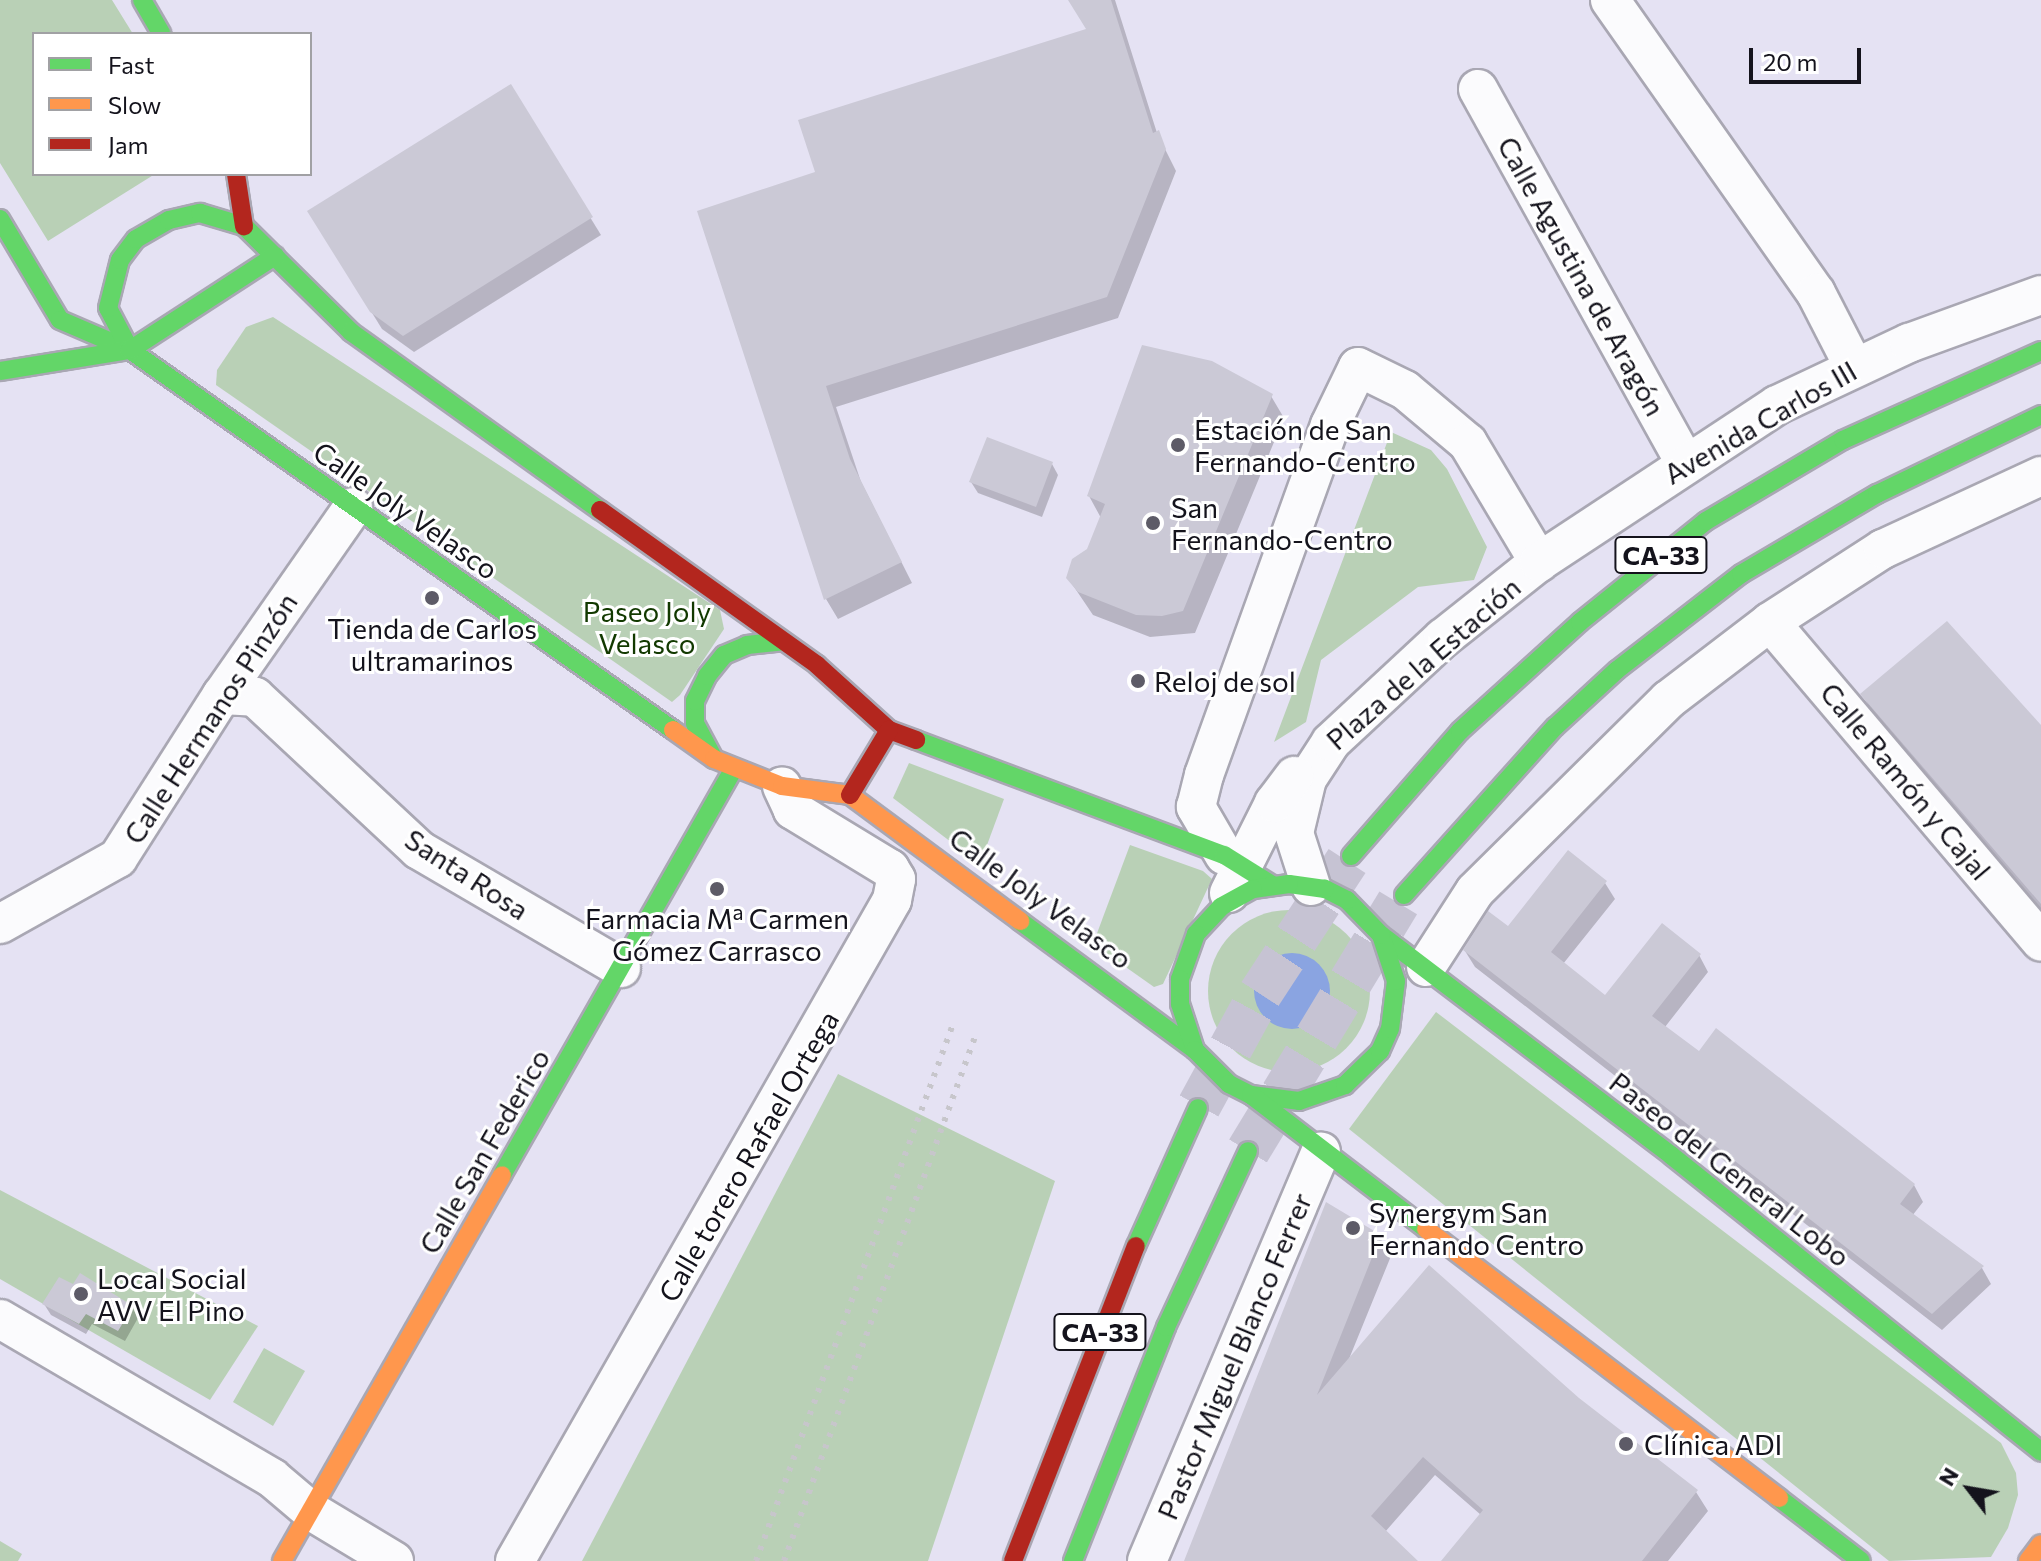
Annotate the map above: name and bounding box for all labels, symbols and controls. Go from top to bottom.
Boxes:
legend [32,32,312,176]
scale bar [1753,32,1865,82]
text: 20 m [1763,47,1817,76]
text: Fast [108,50,155,79]
text: Slow [108,90,161,119]
text: Jam [108,130,148,159]
street label: Calle Agustina de Aragón [1491,131,1673,421]
street label: Avenida Carlos III [1658,353,1862,491]
place label: Estación de San Fernando-Centro [1194,412,1416,478]
street label: Calle Joly Velasco [307,434,505,586]
marker: Estación de San Fernando-Centro [1169,436,1187,454]
place label: San Fernando-Centro [1171,490,1393,556]
marker: San Fernando-Centro [1142,512,1164,534]
road number: CA-33 [1613,533,1709,577]
street label: Plaza de la Estación [1319,570,1527,756]
street label: Calle Hermanos Pinzón [116,586,304,850]
marker: Tienda de Carlos ultramarinos [423,589,441,607]
park label: Paseo Joly Velasco [583,594,711,660]
place label: Tienda de Carlos ultramarinos [327,611,537,677]
place label: Reloj de sol [1154,664,1296,698]
marker: Reloj de sol [1129,672,1147,690]
street label: Calle Ramón y Cajal [1814,676,1998,886]
street label: Calle Joly Velasco [943,821,1139,975]
street label: Santa Rosa [399,822,535,926]
marker: Farmacia Mª Carmen Gómez Carrasco [708,880,726,898]
place label: Farmacia Mª Carmen Gómez Carrasco [585,901,849,967]
street label: Calle torero Rafael Ortega [651,1005,845,1307]
street label: Calle San Federico [412,1043,556,1259]
street label: Paseo del General Lobo [1603,1065,1857,1273]
street label: Pastor Miguel Blanco Ferrer [1150,1188,1318,1524]
place label: Synergym San Fernando Centro [1369,1195,1584,1261]
marker: Synergym San Fernando Centro [1344,1219,1362,1237]
place label: Local Social AVV El Pino [97,1261,247,1327]
marker: Local Social AVV El Pino [72,1285,90,1303]
road number: CA-33 [1052,1310,1148,1354]
place label: Clínica ADI [1644,1427,1782,1461]
marker: Clínica ADI [1615,1433,1637,1455]
north arrow [1929,1449,2009,1529]
text: N [1932,1462,1964,1490]

